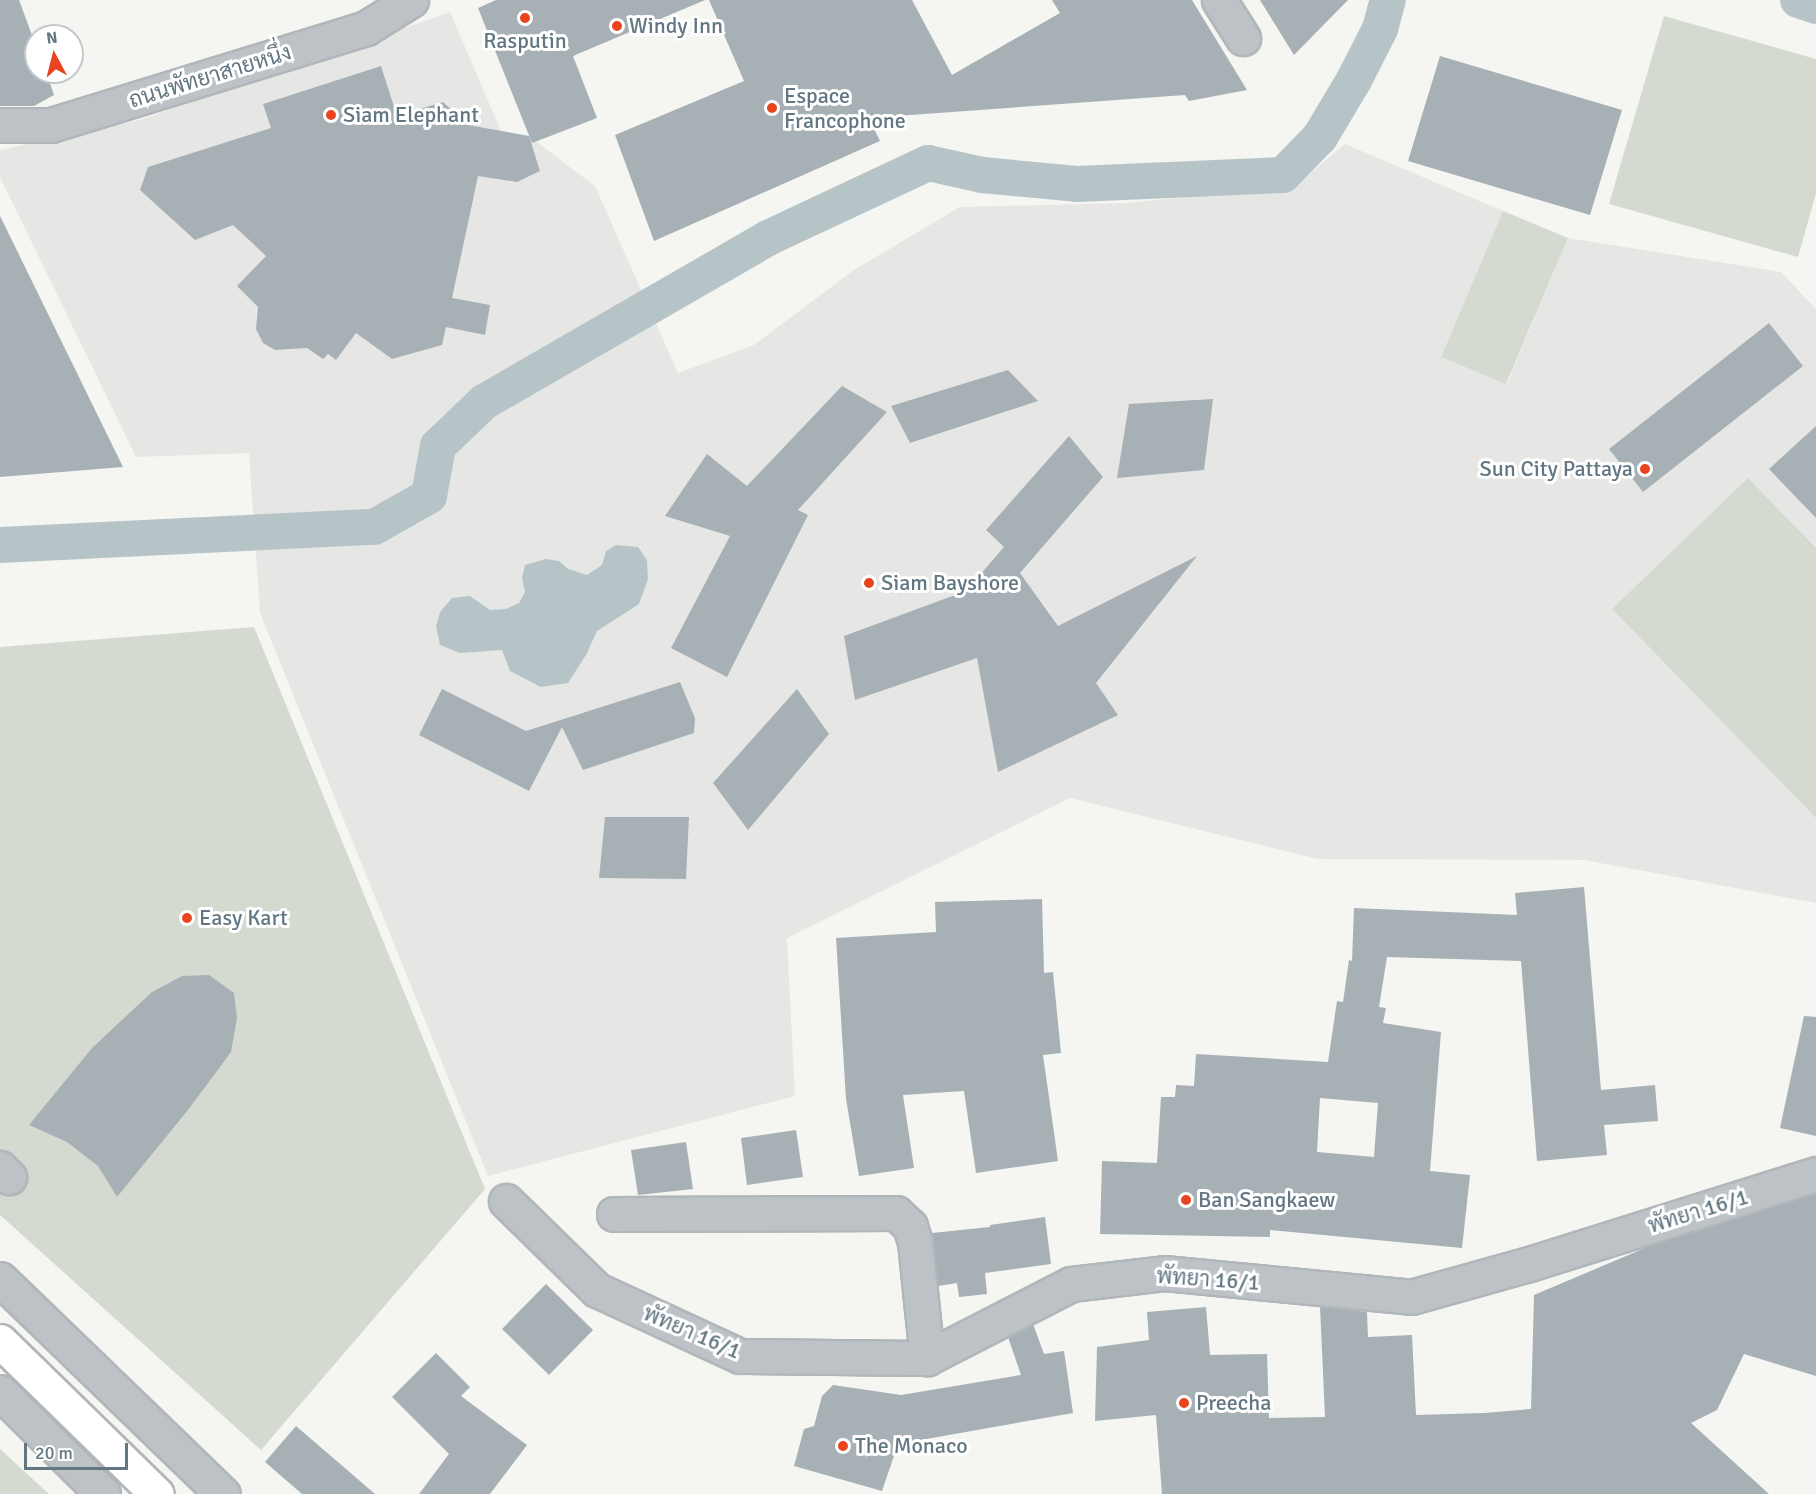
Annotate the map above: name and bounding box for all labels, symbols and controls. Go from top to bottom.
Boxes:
marker: Rasputin [518,11,532,25]
place label: Windy Inn [629,13,723,39]
marker: Windy Inn [610,19,624,33]
north arrow [24,24,84,84]
text: N [45,28,59,49]
place label: Rasputin [483,28,567,54]
street label: ถนนพัทยาสายหนึ่ง [126,39,294,113]
place label: Espace Francophone [784,82,906,134]
marker: Espace Francophone [765,101,779,115]
place label: Siam Elephant [343,102,479,128]
marker: Siam Elephant [324,108,338,122]
place label: Sun City Pattaya [1479,456,1633,482]
marker: Sun City Pattaya [1638,462,1652,476]
place label: Siam Bayshore [881,570,1019,596]
marker: Siam Bayshore [862,576,876,590]
place label: Easy Kart [199,905,288,931]
marker: Easy Kart [180,911,194,925]
street label: พัทยา 16/1 [1645,1183,1751,1239]
place label: Ban Sangkaew [1198,1187,1335,1213]
marker: Ban Sangkaew [1179,1193,1193,1207]
street label: พัทยา 16/1 [1156,1262,1260,1296]
street label: พัทยา 16/1 [639,1300,745,1364]
place label: Preecha [1196,1390,1271,1416]
marker: Preecha [1177,1396,1191,1410]
scale bar [27,1431,130,1469]
place label: The Monaco [855,1433,968,1459]
marker: The Monaco [836,1439,850,1453]
text: 20 m [35,1442,73,1464]

